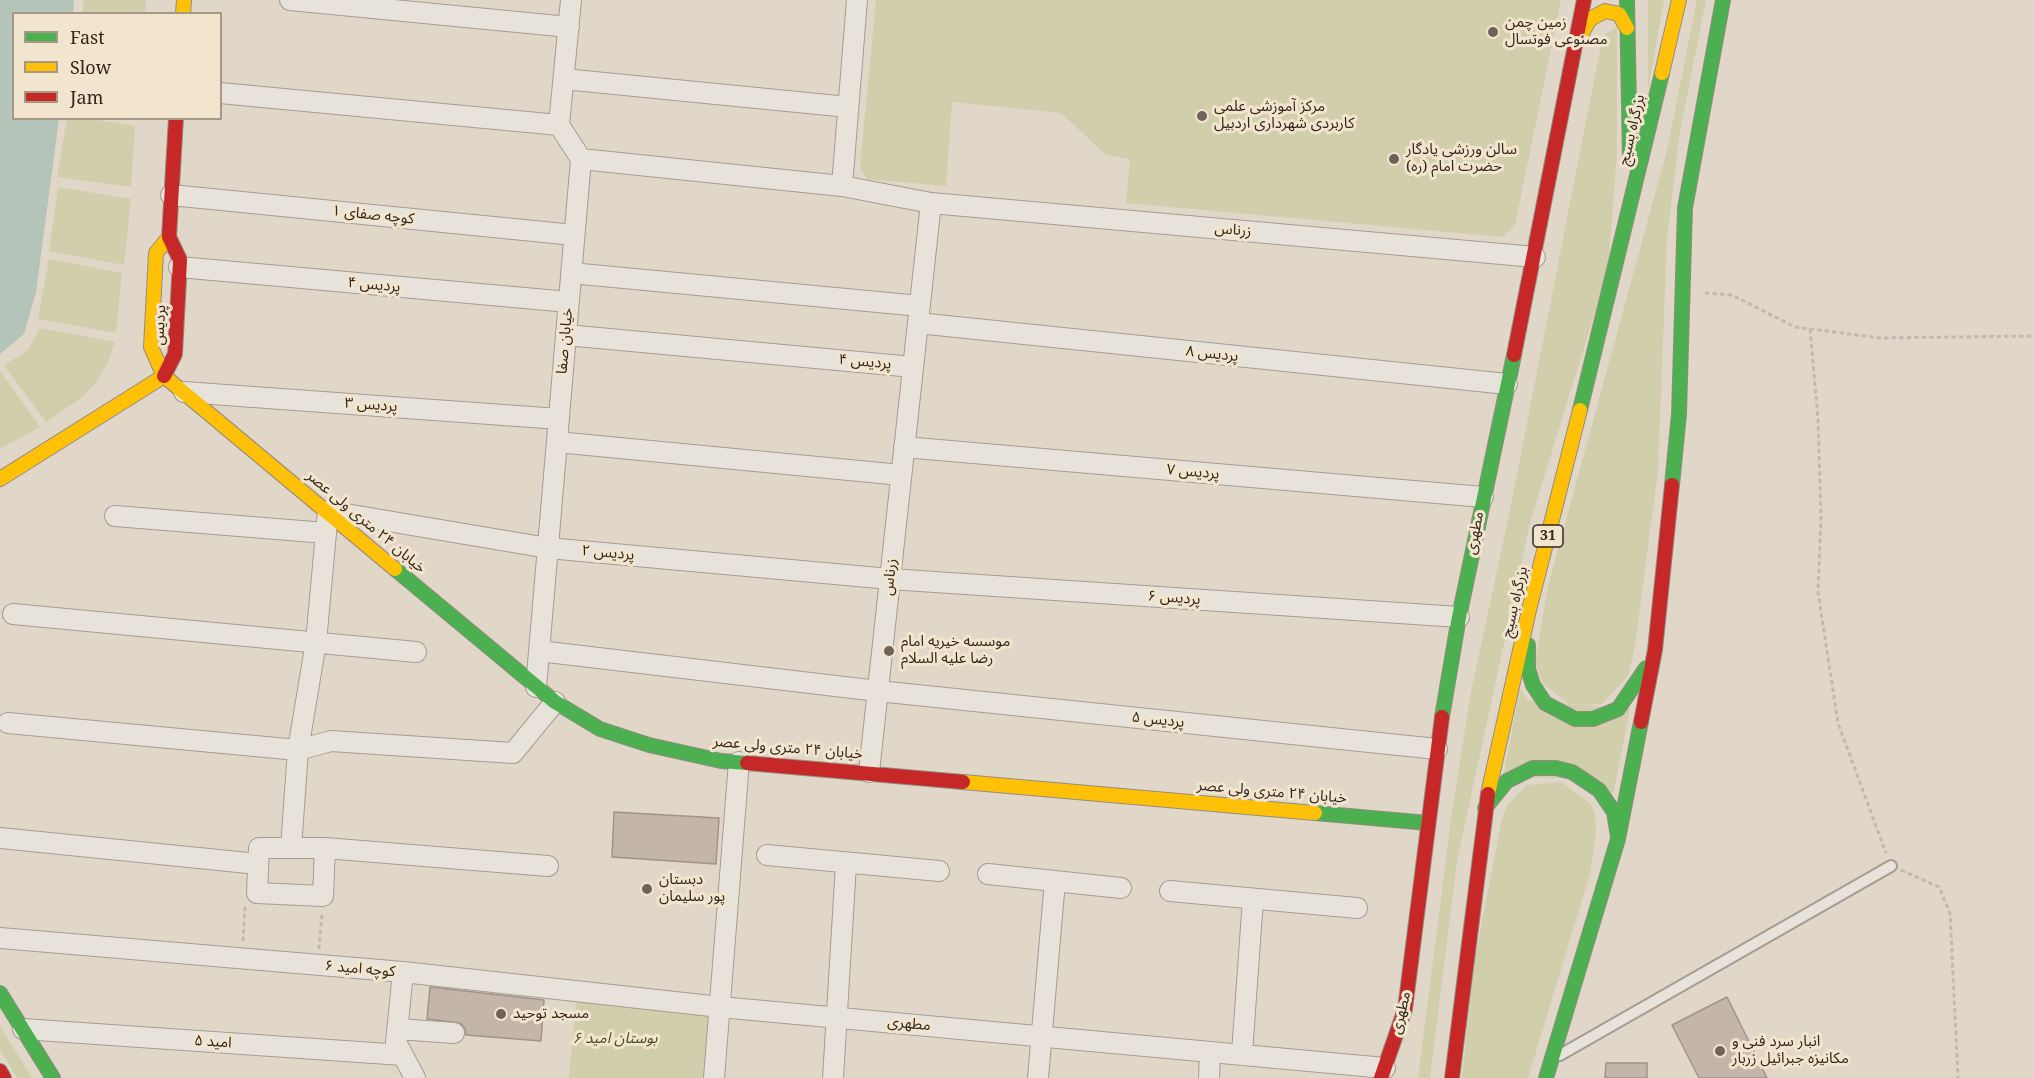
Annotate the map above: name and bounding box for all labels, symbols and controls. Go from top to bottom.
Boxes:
legend [12,12,222,120]
place label: زمین چمن مصنوعی فوتسال [1505,14,1608,49]
text: Fast [70,25,105,49]
marker: زمین چمن مصنوعی فوتسال [1486,25,1500,39]
text: Slow [70,55,111,79]
text: Jam [70,85,104,109]
street label: بزرگراه بسیج [1615,93,1649,167]
place label: مرکز آموزشی علمی کاربردی شهرداری اردبیل [1214,98,1354,133]
marker: مرکز آموزشی علمی کاربردی شهرداری اردبیل [1195,109,1209,123]
place label: سالن ورزشی یادگار حضرت امام (ره) [1406,141,1517,176]
marker: سالن ورزشی یادگار حضرت امام (ره) [1387,152,1401,166]
street label: کوچه صفای ۱ [331,202,415,228]
street label: زرناس [1214,219,1252,241]
street label: پردیس ۴ [347,274,401,296]
street label: پردیس [150,304,170,346]
street label: خیابان صفا [553,307,577,375]
street label: پردیس ۸ [1185,342,1239,366]
street label: پردیس ۴ [838,351,892,373]
street label: پردیس ۳ [344,394,398,416]
street label: پردیس ۷ [1166,461,1220,483]
street label: خیابان ۲۴ متری ولی عصر [303,467,429,577]
street label: مطهری [1462,510,1488,556]
road number: 31 [1533,525,1563,547]
street label: پردیس ۲ [581,542,635,564]
street label: زرناس [879,558,901,596]
street label: بزرگراه بسیج [1498,565,1532,639]
street label: پردیس ۶ [1147,587,1201,609]
place label: موسسه خیریه امام رضا علیه السلام [901,633,1010,668]
marker: موسسه خیریه امام رضا علیه السلام [882,644,896,658]
street label: پردیس ۵ [1131,708,1185,732]
street label: خیابان ۲۴ متری ولی عصر [712,732,864,764]
street label: خیابان ۲۴ متری ولی عصر [1196,776,1348,808]
place label: دبستان پور سلیمان [659,871,725,906]
marker: دبستان پور سلیمان [640,882,654,896]
street label: کوچه امید ۶ [324,957,396,981]
street label: مطهری [1387,990,1415,1036]
place label: مسجد توحید [513,1005,589,1023]
marker: مسجد توحید [494,1007,508,1021]
street label: مطهری [887,1013,931,1035]
park label: بوستان امید ۶ [573,1030,657,1048]
street label: امید ۵ [194,1032,232,1052]
place label: انبار سرد فنی و مکانیزه جبرائیل زربار [1732,1033,1849,1068]
marker: انبار سرد فنی و مکانیزه جبرائیل زربار [1713,1044,1727,1058]

